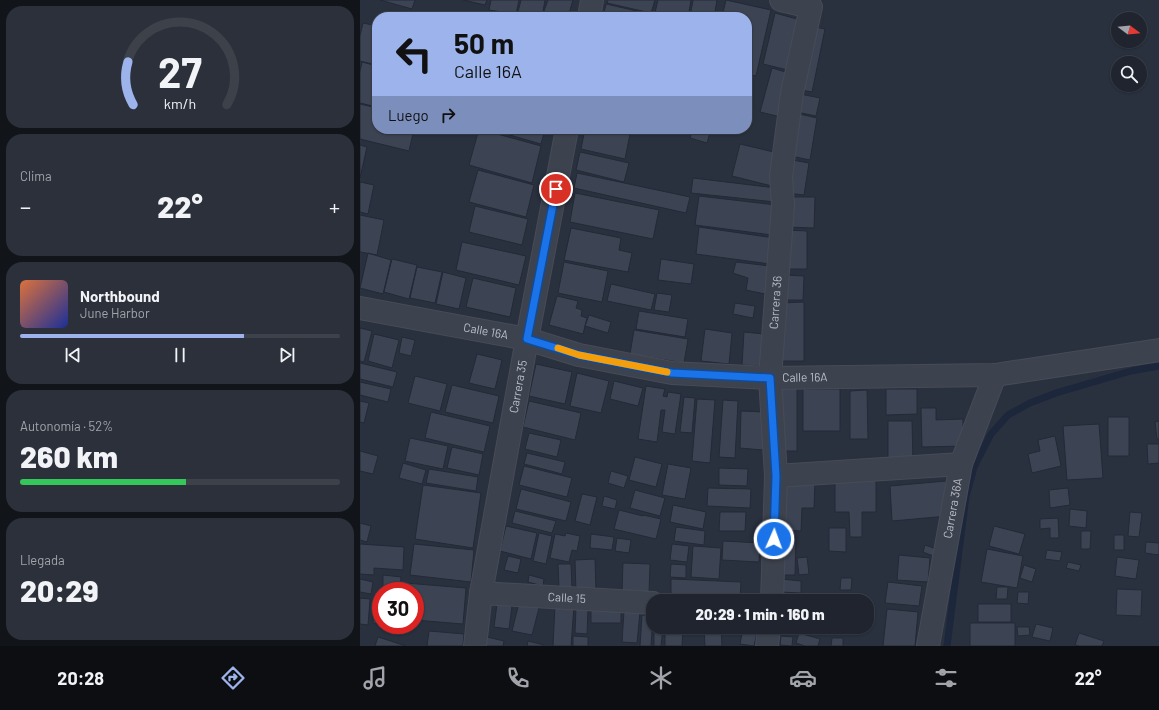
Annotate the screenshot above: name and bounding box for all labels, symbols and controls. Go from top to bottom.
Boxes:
north arrow [1111,12,1147,48]
map controls [1111,12,1147,92]
text: 50 m [454,26,514,60]
icon: left [388,28,440,80]
text: 27 [158,46,202,96]
button: search [1111,56,1147,92]
text: Calle 16A [454,60,522,82]
text: km/h [164,95,196,112]
icon: right [437,104,459,126]
text: Luego [388,106,429,124]
text: Clima [20,168,52,184]
pin [539,172,573,206]
icon: arrive [545,178,567,200]
text: 22° [157,188,203,224]
text: − [20,193,31,219]
text: + [329,193,340,219]
street label: Carrera 36 [766,275,784,330]
text: Northbound [80,287,160,305]
text: June Harbor [80,305,150,321]
street label: Calle 16A [462,319,510,341]
icon: previous [62,344,84,366]
icon: pause [169,344,191,366]
icon: next [276,344,298,366]
street label: Carrera 35 [506,359,529,414]
street label: Calle 16A [782,369,828,384]
text: Autonomía · 52% [20,418,113,434]
text: 260 km [20,438,118,474]
street label: Carrera 36A [940,477,964,539]
position arrow [753,518,795,560]
text: Llegada [20,552,65,568]
text: 20:29 [20,572,98,608]
speed limit sign: 30 [372,582,424,634]
street label: Calle 15 [548,589,586,605]
text: 20:29 · 1 min · 160 m [695,605,825,623]
icon: directions [219,664,247,692]
icon: music [361,664,389,692]
icon: phone [504,664,532,692]
icon: climate [647,664,675,692]
icon: car [789,664,817,692]
icon: filters [932,664,960,692]
text: 20:28 [57,667,104,689]
text: 22° [1075,667,1102,689]

